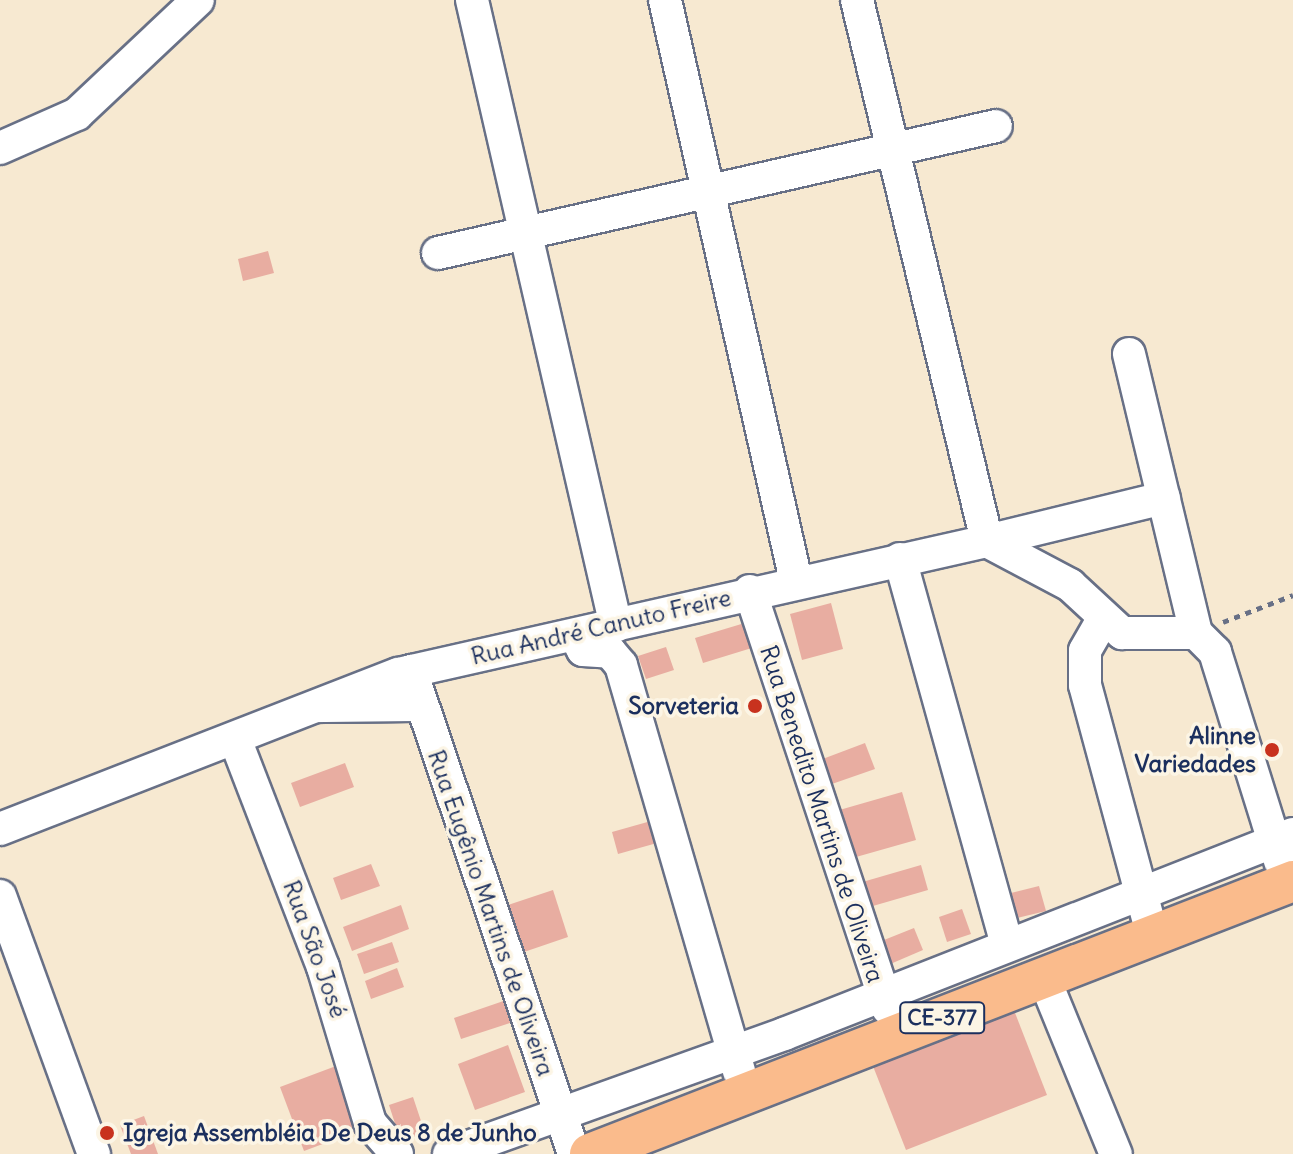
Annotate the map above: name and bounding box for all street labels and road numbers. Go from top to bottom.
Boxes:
street label: Rua André Canuto Freire [468,583,734,671]
street label: Rua Benedito Martins de Oliveira [754,642,890,986]
street label: Rua Eugênio Martins de Oliveira [422,746,560,1080]
street label: Rua São José [277,876,353,1022]
road number: CE-377 [898,1000,986,1036]

